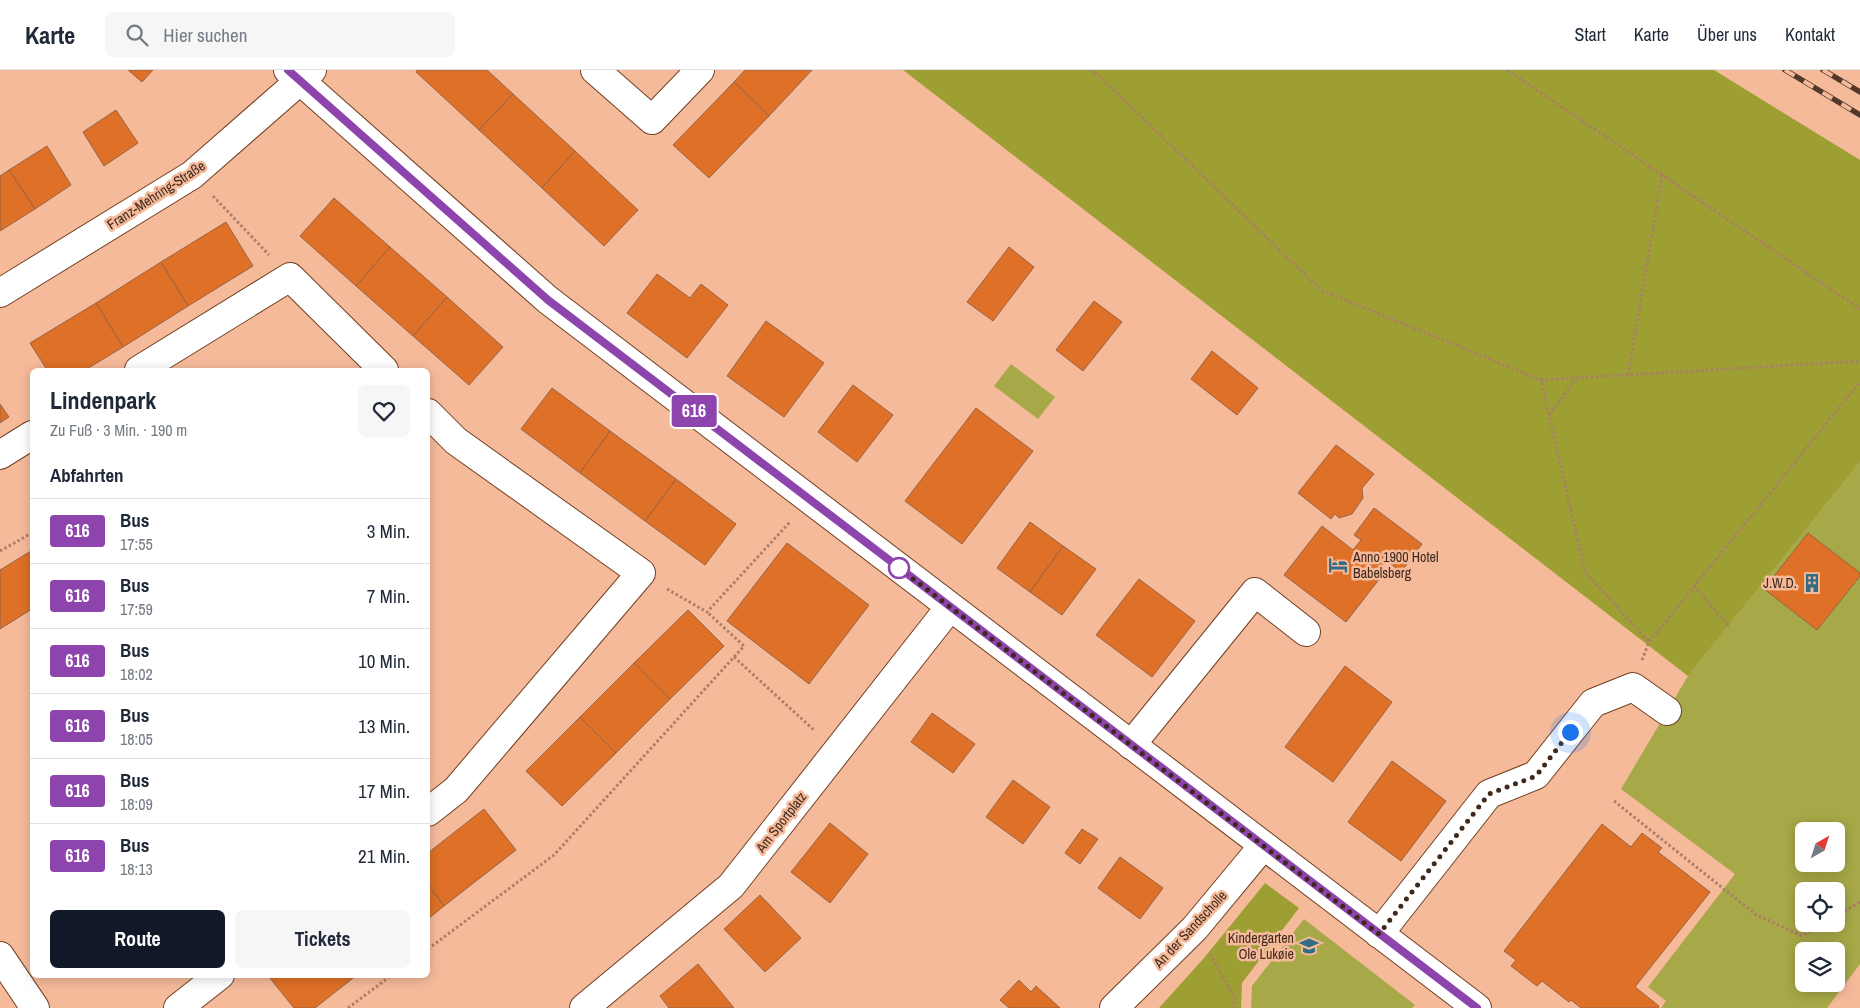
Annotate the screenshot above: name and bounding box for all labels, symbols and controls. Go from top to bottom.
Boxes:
search box [105,12,455,57]
text: Karte [25,19,75,51]
icon: search [123,21,151,49]
text: Hier suchen [163,22,247,48]
text: Start [1575,22,1606,47]
text: Karte [1634,22,1669,47]
text: Über uns [1697,22,1757,47]
text: Kontakt [1785,22,1835,47]
street label: Franz-Mehring-Straße [103,157,209,233]
text: Lindenpark [50,384,156,416]
button: heart [358,385,410,437]
line badge: 616 [665,395,723,427]
text: 616 [682,398,706,423]
text: Zu Fuß · 3 Min. · 190 m [50,419,187,441]
text: Abfahrten [50,462,124,488]
text: Bus [120,507,149,533]
text: 616 [65,518,90,543]
text: 3 Min. [367,518,410,544]
text: 17:55 [120,533,153,555]
place label: Anno 1900 Hotel Babelsberg [1352,548,1439,582]
hotel icon: Anno 1900 Hotel Babelsberg [1327,554,1349,576]
unlabelled marker [888,557,910,579]
text: Bus [120,572,149,598]
building icon: J.W.D. [1801,572,1823,594]
place label: J.W.D. [1763,574,1797,592]
text: 616 [65,583,90,608]
text: 7 Min. [367,583,410,609]
text: 17:59 [120,598,153,620]
text: Bus [120,637,149,663]
text: 616 [65,648,90,673]
text: 10 Min. [358,648,410,674]
text: 18:02 [120,663,153,685]
text: Bus [120,702,149,728]
text: 616 [65,713,90,738]
text: 13 Min. [358,713,410,739]
your location [1558,720,1583,745]
text: 18:05 [120,728,153,750]
text: Bus [120,767,149,793]
text: 616 [65,778,90,803]
text: 17 Min. [358,778,410,804]
street label: Am Sportplatz [751,788,810,857]
text: 18:09 [120,793,153,815]
north arrow [1795,822,1845,872]
map controls [1795,822,1845,992]
text: Bus [120,832,149,858]
text: 616 [65,843,90,868]
text: 21 Min. [358,843,410,869]
text: 18:13 [120,858,153,880]
button: locate [1795,882,1845,932]
street label: An der Sandscholle [1149,886,1231,972]
button: Route [50,910,225,968]
button: Tickets [235,910,410,968]
place label: Kindergarten Ole Lukøie [1228,929,1294,963]
school or university icon: Kindergarten Ole Lukøie [1298,935,1320,957]
button: layers [1795,942,1845,992]

